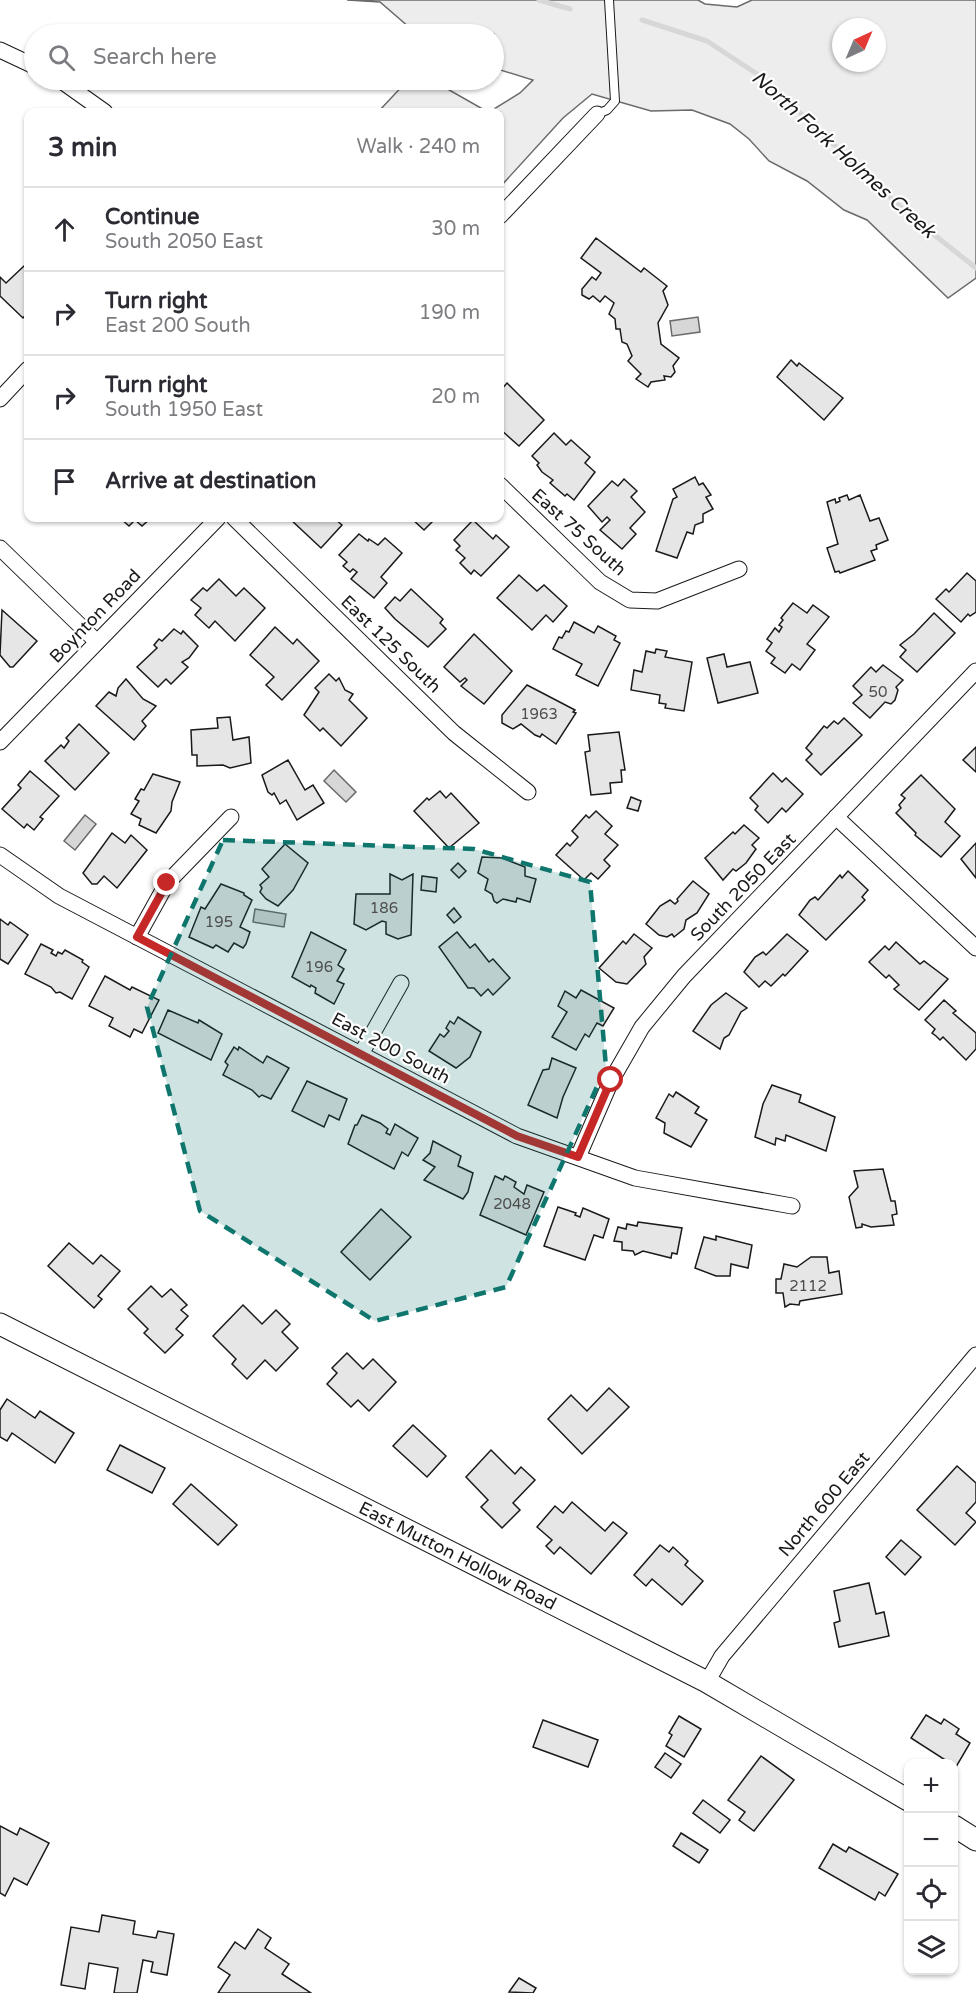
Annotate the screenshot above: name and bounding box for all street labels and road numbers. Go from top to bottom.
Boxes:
street label: East 75 South [527,484,631,580]
street label: Boynton Road [45,564,145,668]
street label: East 125 South [336,591,446,697]
street label: South 2050 East [686,828,800,946]
street label: East 200 South [328,1008,454,1088]
street label: North 600 East [774,1447,874,1561]
street label: East Mutton Hollow Road [355,1497,560,1615]

